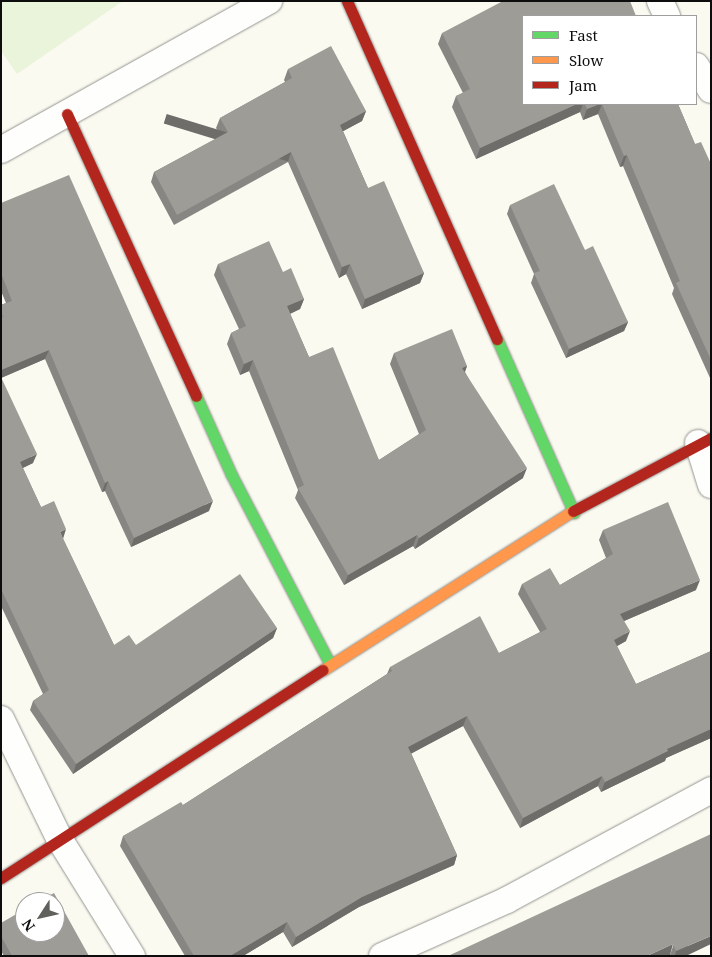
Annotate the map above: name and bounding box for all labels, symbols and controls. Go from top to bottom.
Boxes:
legend [522,15,697,105]
text: Fast [569,25,598,45]
text: Slow [569,50,603,70]
text: Jam [569,75,597,95]
north arrow [15,892,65,942]
text: N [17,915,39,935]

